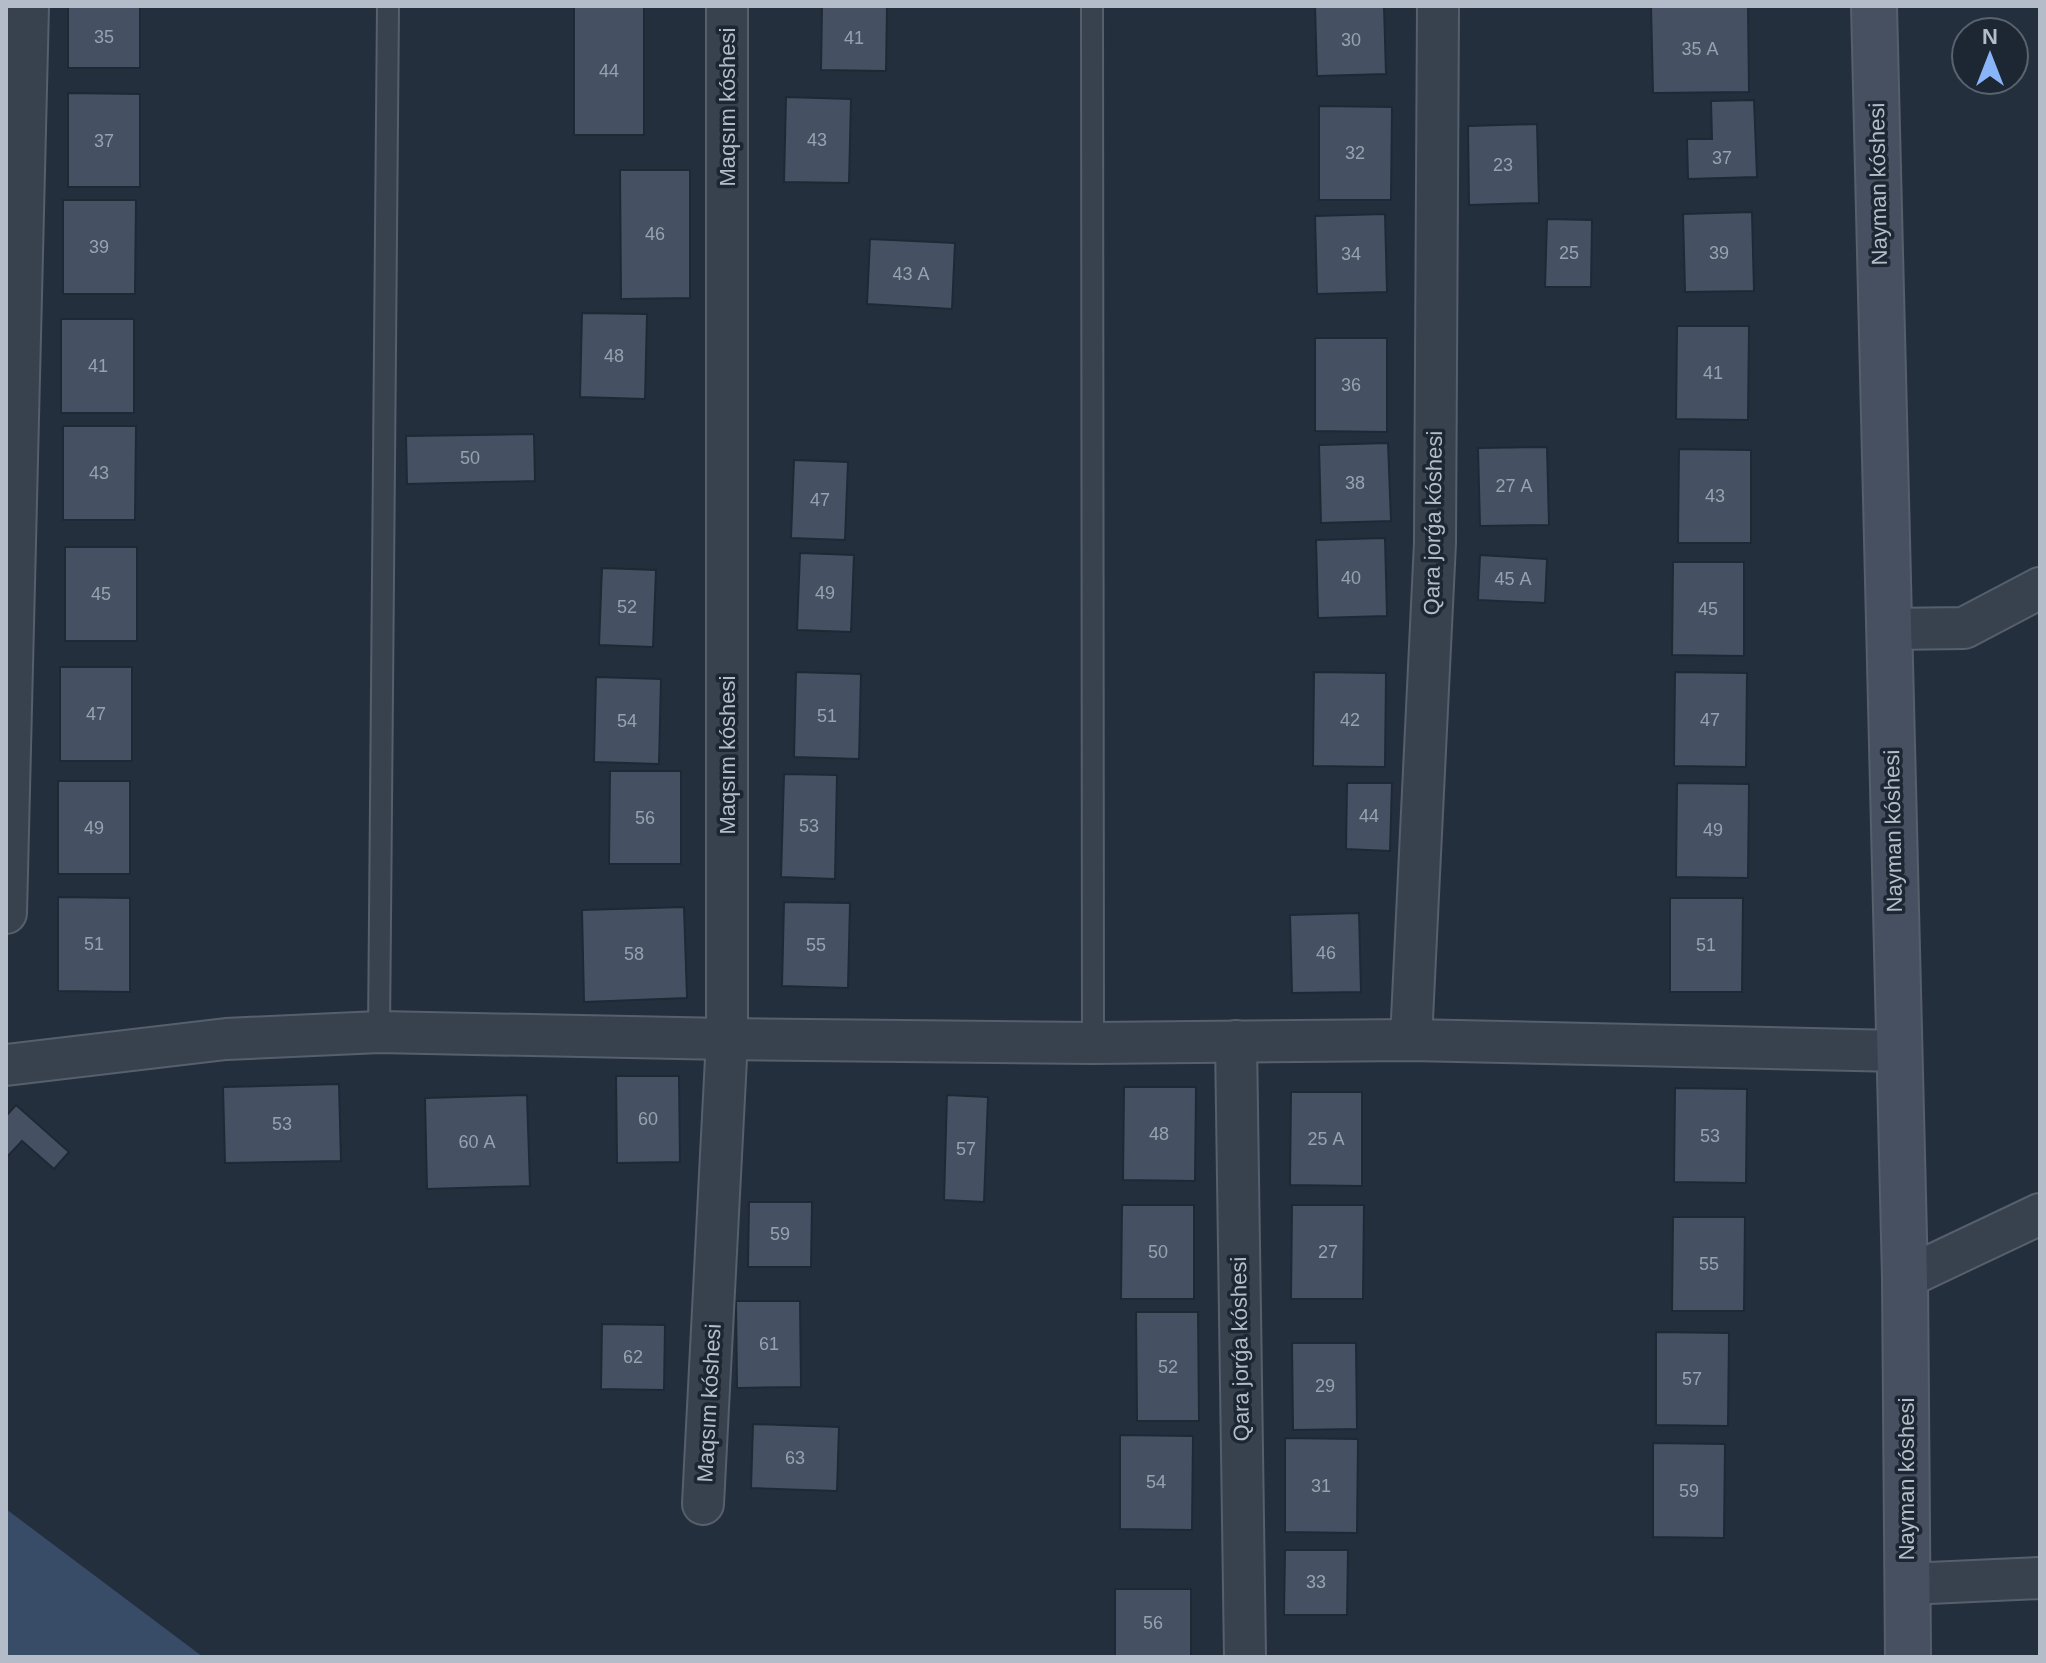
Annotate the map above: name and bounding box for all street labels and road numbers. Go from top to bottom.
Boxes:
street label: Maqsım kóshesi [715,28,740,186]
street label: Nayman kóshesi [1864,102,1892,266]
street label: Qara jorǵa kóshesi [1419,430,1447,616]
street label: Maqsım kóshesi [715,676,740,834]
street label: Nayman kóshesi [1879,749,1907,913]
street label: Qara jorǵa kóshesi [1226,1256,1254,1442]
street label: Maqsım kóshesi [692,1323,726,1483]
street label: Nayman kóshesi [1894,1398,1919,1560]

